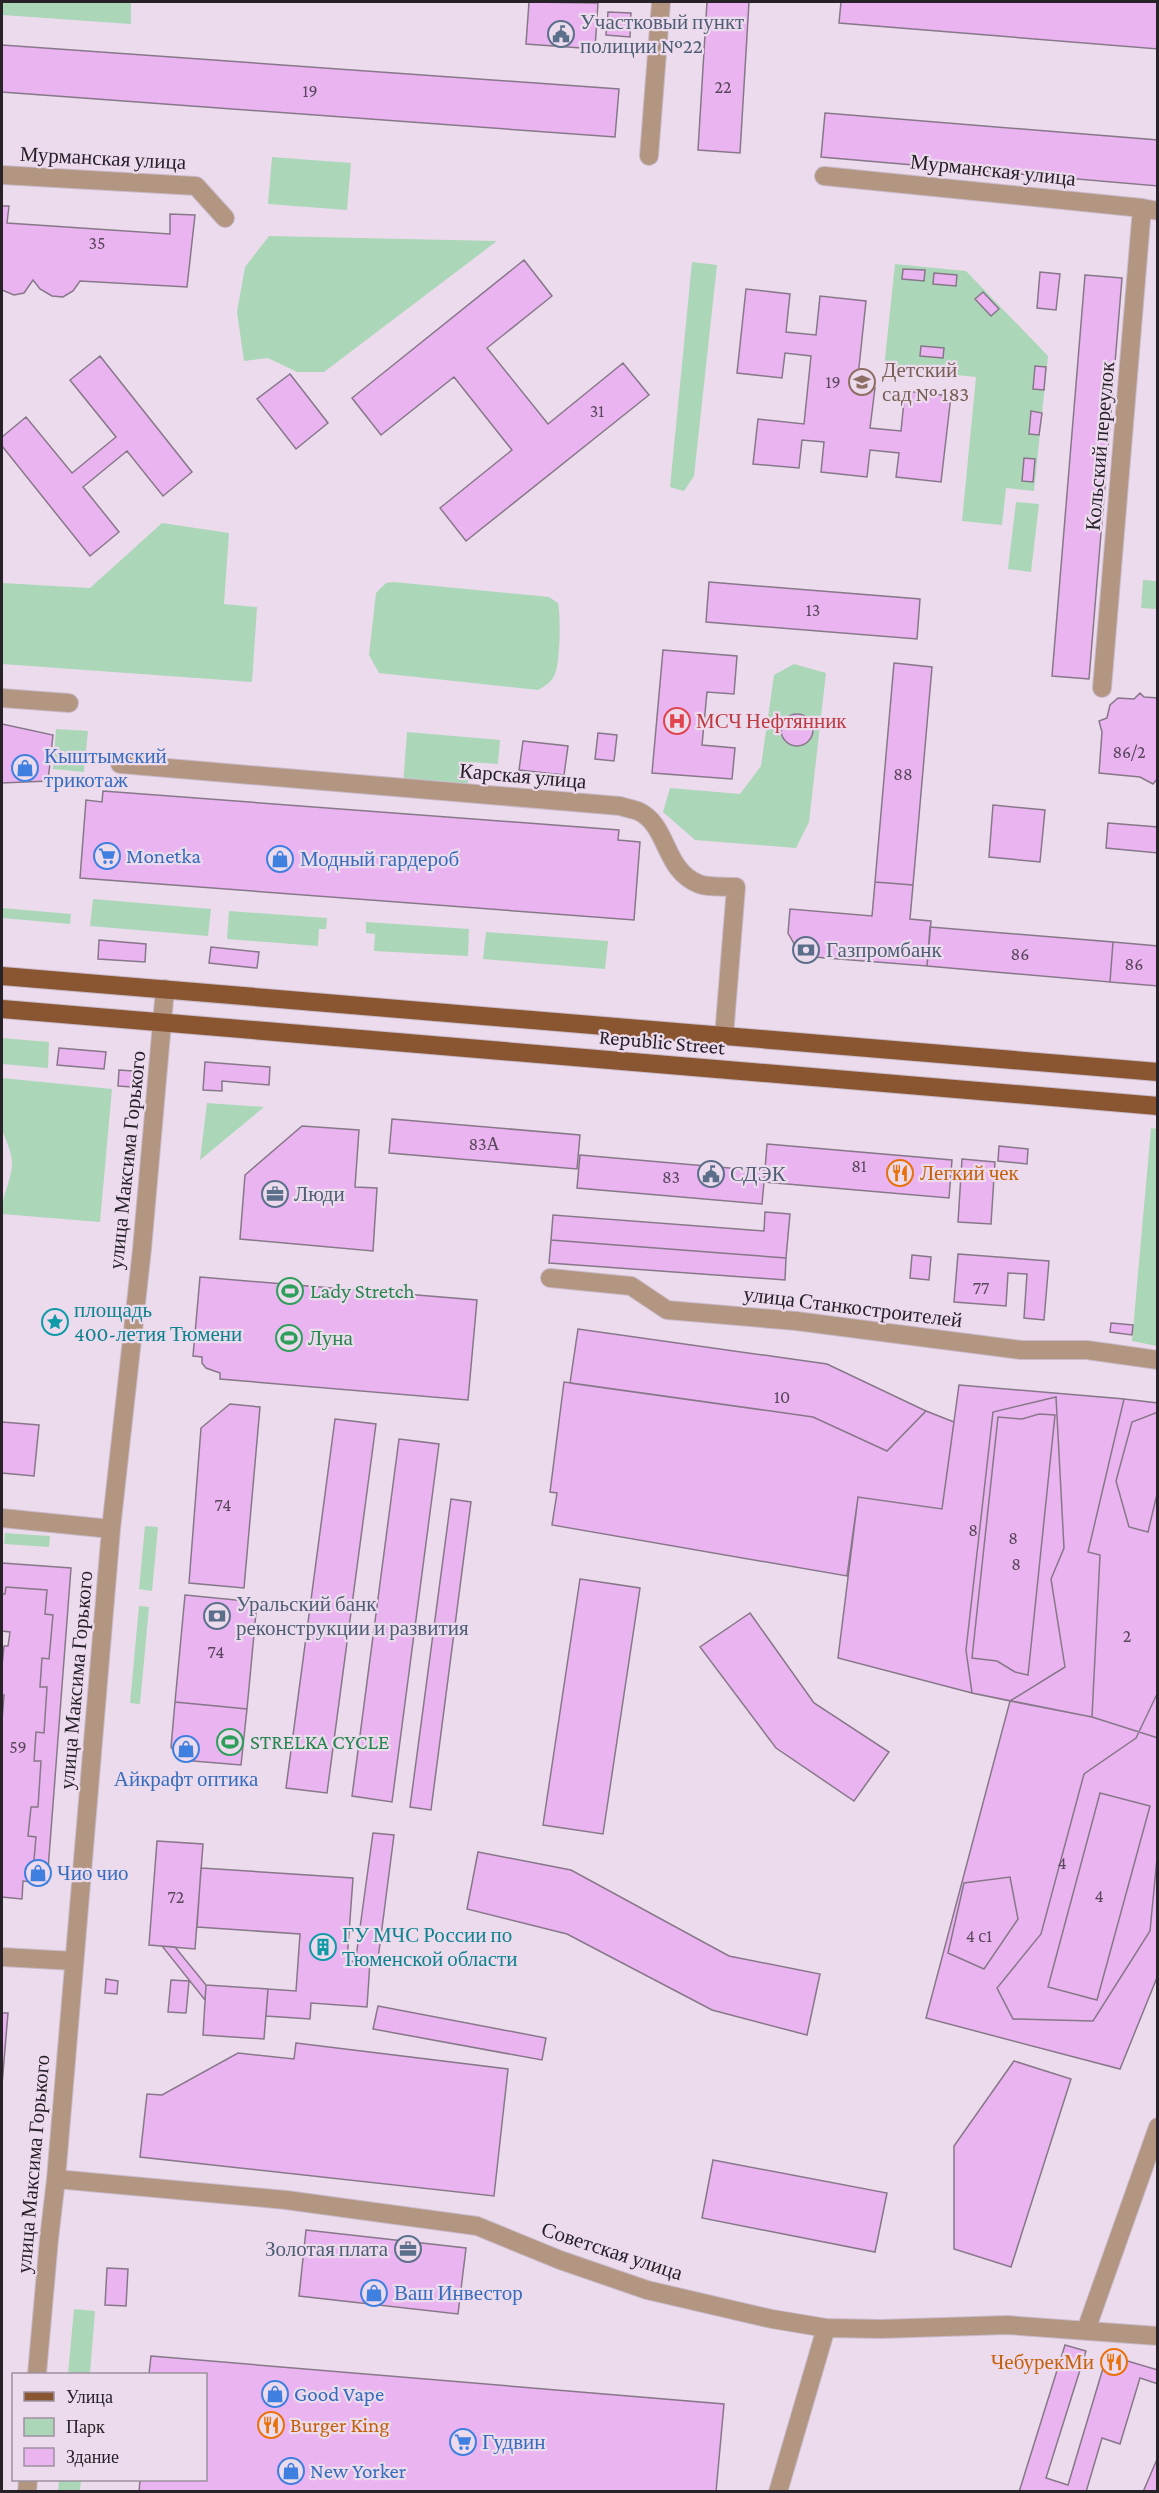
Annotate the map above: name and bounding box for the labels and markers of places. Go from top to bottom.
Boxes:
place label: Участковый пункт полиции №22 [580,10,744,58]
public building icon: Участковый пункт полиции №22 [546,19,576,49]
place label: Детский сад № 183 [882,358,969,406]
school or university icon: Детский сад № 183 [847,367,877,397]
hospital icon: МСЧ Нефтянник [662,706,692,736]
place label: МСЧ Нефтянник [696,709,847,733]
place label: Кыштымский трикотаж [44,744,167,792]
shop icon: Кыштымский трикотаж [10,753,40,783]
supermarket icon: Monetka [92,841,122,871]
place label: Monetka [126,844,201,868]
shop icon: Модный гардероб [265,844,295,874]
place label: Модный гардероб [300,847,459,871]
bank icon: Газпромбанк [791,935,821,965]
place label: Газпромбанк [826,938,943,962]
restaurant icon: Легкий чек [885,1158,915,1188]
public building icon: СДЭК [696,1159,726,1189]
place label: Легкий чек [920,1161,1020,1185]
place label: СДЭК [730,1162,787,1186]
office icon: Люди [260,1179,290,1209]
place label: Люди [294,1182,345,1206]
sports icon: Lady Stretch [275,1276,305,1306]
place label: Lady Stretch [310,1279,415,1303]
place label: площадь 400-летия Тюмени [74,1298,242,1346]
place icon: площадь 400-летия Тюмени [40,1307,70,1337]
sports icon: Луна [274,1323,304,1353]
place label: Луна [308,1326,353,1350]
place label: Уральский банк реконструкции и развития [236,1592,469,1640]
bank icon: Уральский банк реконструкции и развития [202,1601,232,1631]
sports icon: STRELKA CYCLE [215,1727,245,1757]
place label: STRELKA CYCLE [250,1730,389,1754]
shop icon: Айкрафт оптика [171,1734,201,1764]
place label: Айкрафт оптика [114,1767,259,1791]
shop icon: Чио чио [23,1858,53,1888]
place label: Чио чио [57,1861,129,1885]
place label: ГУ МЧС России по Тюменской области [342,1923,517,1971]
building icon: ГУ МЧС России по Тюменской области [308,1932,338,1962]
office icon: Золотая плата [393,2234,423,2264]
place label: Золотая плата [265,2237,389,2261]
shop icon: Ваш Инвестор [359,2278,389,2308]
place label: Ваш Инвестор [394,2281,523,2305]
restaurant icon: ЧебурекМи [1099,2347,1129,2377]
place label: ЧебурекМи [991,2350,1094,2374]
shop icon: Good Vape [260,2379,290,2409]
place label: Good Vape [294,2382,384,2406]
restaurant icon: Burger King [256,2410,286,2440]
place label: Burger King [290,2413,389,2437]
supermarket icon: Гудвин [448,2427,478,2457]
place label: Гудвин [482,2430,546,2454]
shop icon: New Yorker [276,2456,306,2486]
place label: New Yorker [310,2459,407,2483]

